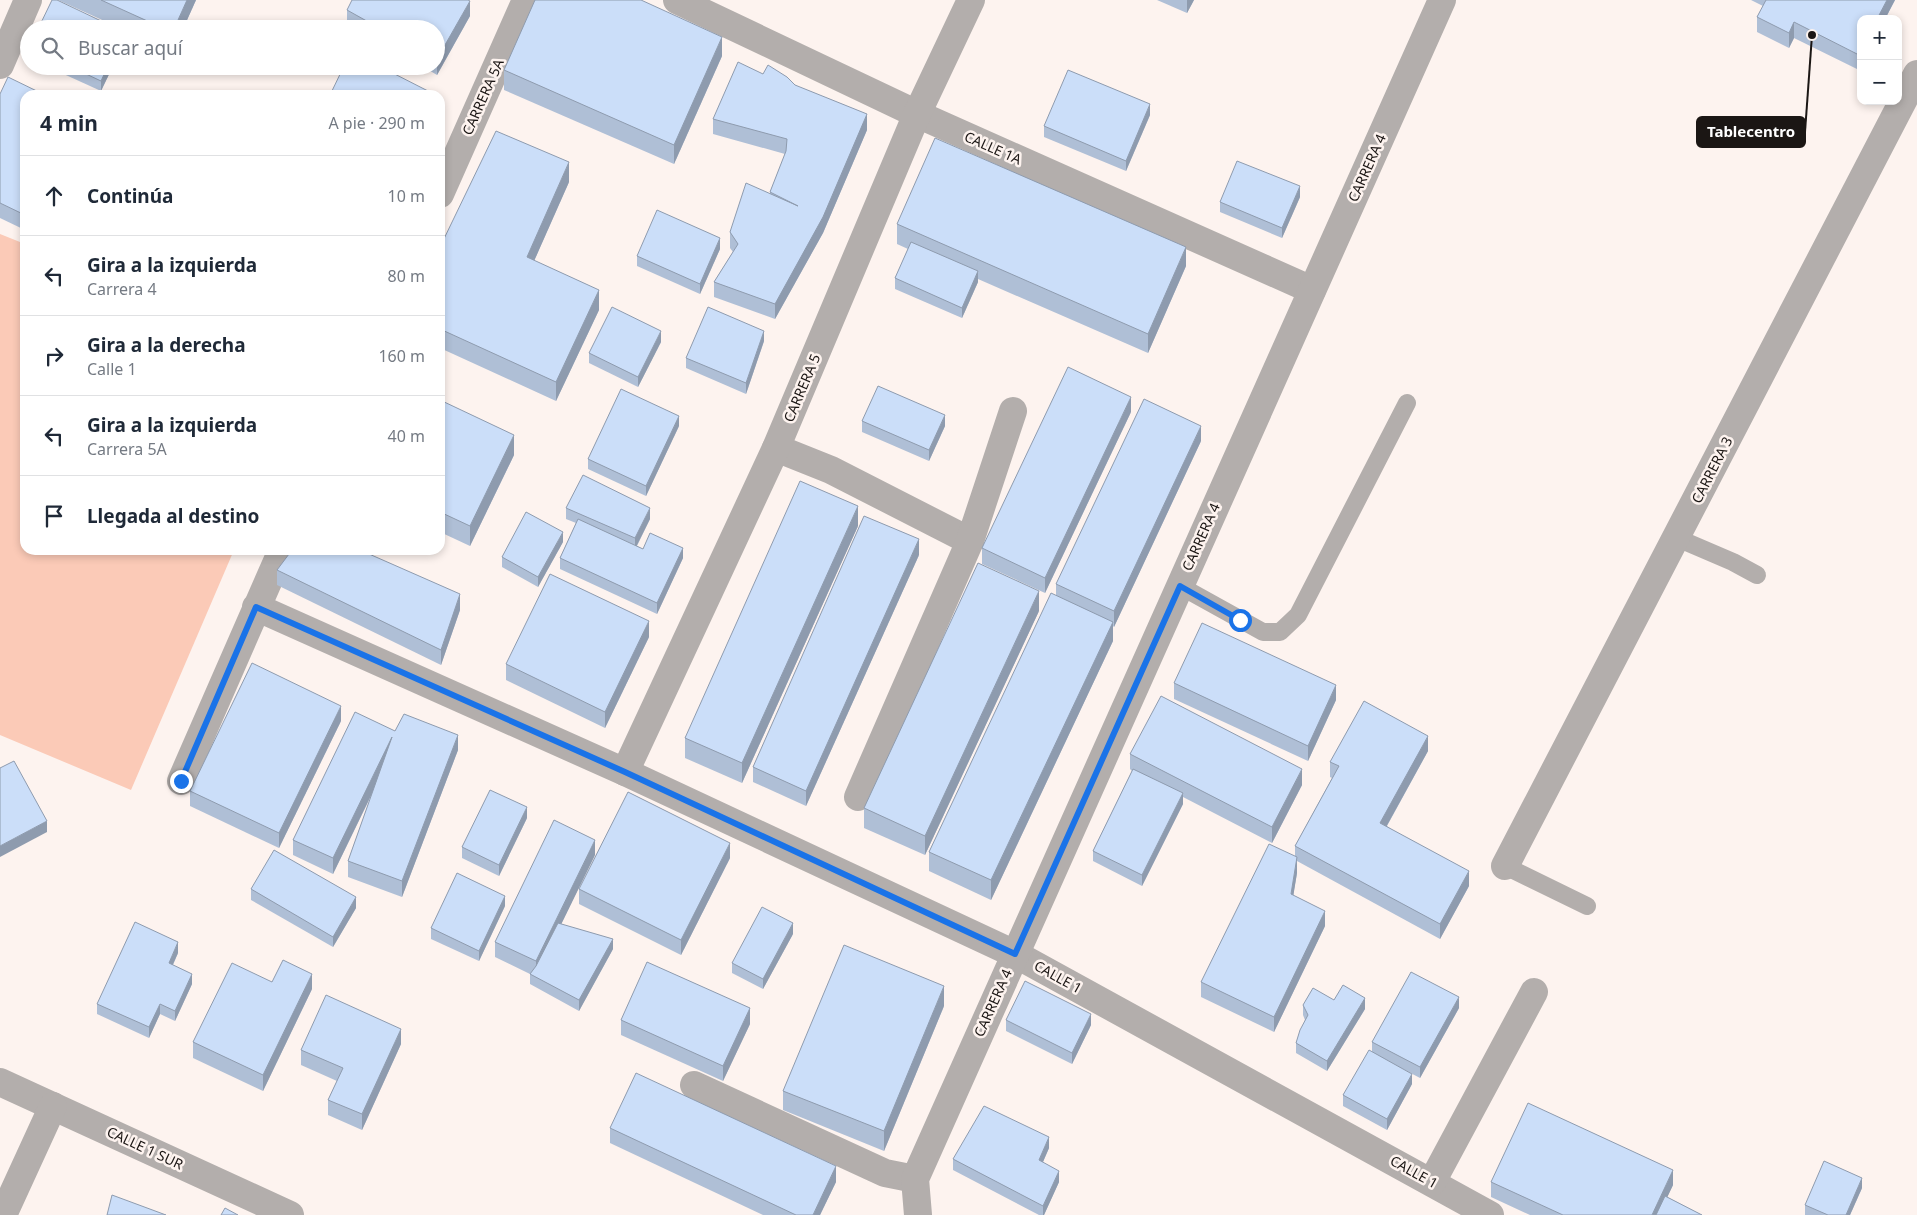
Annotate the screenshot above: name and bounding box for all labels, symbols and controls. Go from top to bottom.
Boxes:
map controls [1857,15,1902,105]
button: + [1857,15,1902,60]
search box [20,20,445,75]
icon: search [38,34,66,62]
text: Buscar aquí [78,35,183,61]
street label: CARRERA 5A [457,56,508,138]
button: − [1857,60,1902,105]
text: 4 min [40,109,98,137]
text: A pie · 290 m [328,112,425,134]
callout: Tablecentro [1697,117,1805,147]
text: Tablecentro [1707,121,1795,141]
street label: CALLE 1A [962,126,1025,169]
street label: CARRERA 4 [1343,131,1390,205]
icon: ahead [40,182,68,210]
text: Continúa [87,183,173,209]
text: 10 m [388,185,425,207]
text: Gira a la izquierda [87,252,257,278]
icon: left [40,262,68,290]
text: 80 m [388,265,425,287]
text: Carrera 4 [87,278,157,300]
text: Gira a la derecha [87,332,246,358]
icon: right [40,342,68,370]
text: 160 m [378,345,425,367]
street label: CARRERA 5 [779,351,824,425]
text: Calle 1 [87,358,137,380]
text: Gira a la izquierda [87,412,257,438]
icon: left [40,422,68,450]
text: 40 m [388,425,425,447]
street label: CARRERA 3 [1687,433,1736,506]
text: Carrera 5A [87,438,167,460]
street label: CARRERA 4 [1177,500,1224,574]
icon: arrive [40,502,68,530]
text: Llegada al destino [87,503,259,529]
route start [1229,609,1252,632]
route end [170,770,193,793]
street label: CALLE 1 [1031,956,1086,997]
street label: CARRERA 4 [969,966,1016,1040]
street label: CALLE 1 SUR [104,1122,187,1174]
street label: CALLE 1 [1387,1151,1442,1192]

